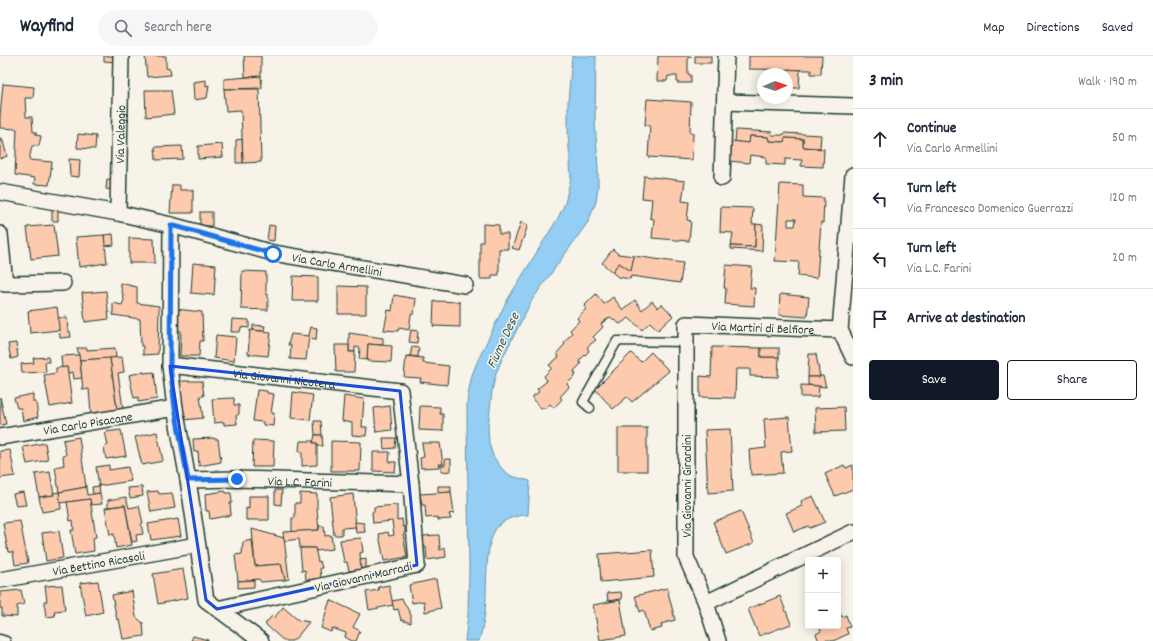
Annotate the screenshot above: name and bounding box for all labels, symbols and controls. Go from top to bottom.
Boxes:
search box [98,10,378,46]
text: Wayfind [20,14,74,41]
icon: search [112,17,134,39]
text: Search here [144,17,212,39]
text: Map [983,18,1005,38]
text: Directions [1027,18,1080,38]
text: Saved [1102,18,1133,38]
north arrow [757,68,793,104]
text: 3 min [869,70,903,94]
text: Walk · 190 m [1078,73,1137,92]
street label: Via Valeggio [112,104,132,164]
text: Continue [907,118,956,140]
icon: ahead [869,128,891,150]
text: 50 m [1112,129,1137,148]
text: Via Carlo Armellini [907,140,997,159]
text: Turn left [907,178,956,200]
icon: left [869,188,891,210]
text: 120 m [1109,189,1137,208]
text: Via Francesco Domenico Guerrazzi [907,200,1073,219]
text: Turn left [907,238,956,260]
route start [264,245,282,263]
icon: left [869,248,891,270]
street label: Via Carlo Armellini [290,249,384,283]
text: 20 m [1112,249,1137,268]
text: Via L.C. Farini [907,260,971,279]
icon: arrive [869,308,891,330]
text: Arrive at destination [907,308,1025,330]
water label: Fiume Dese [482,309,526,372]
street label: Via Martiri di Belfiore [711,318,815,341]
button: Save [869,360,999,400]
button: Share [1007,360,1137,400]
street label: Via Giovanni Nicotera [232,365,337,396]
street label: Via Carlo Pisacane [42,408,134,442]
street label: Via Giovanni Girardini [679,434,698,537]
route end [228,470,246,488]
street label: Via L.C. Farini [267,473,333,494]
street label: Via Bettino Ricasoli [51,547,147,582]
map controls [805,557,841,629]
button: + [805,557,841,593]
street label: Via Giovanni Marradi [313,558,415,599]
button: − [805,593,841,629]

